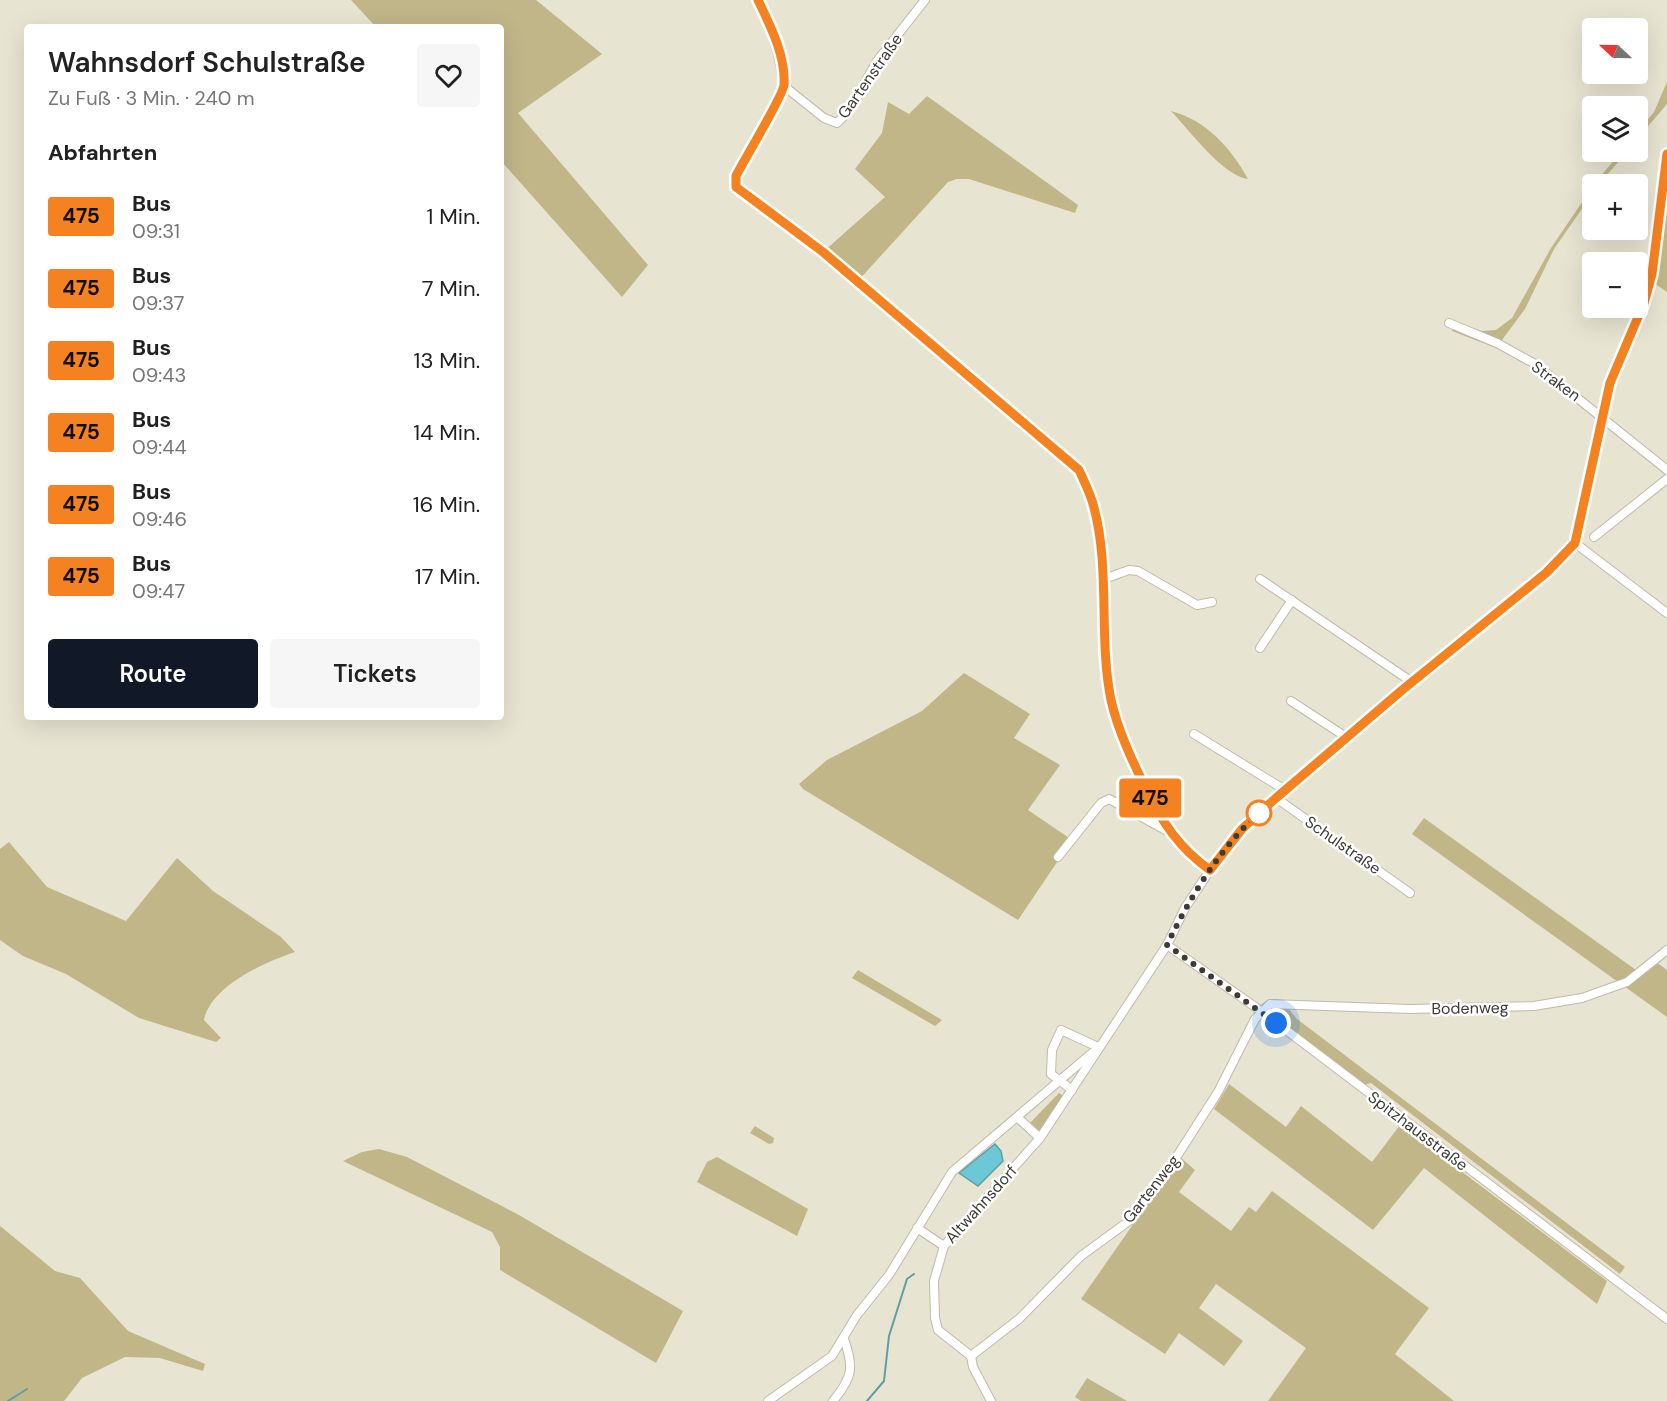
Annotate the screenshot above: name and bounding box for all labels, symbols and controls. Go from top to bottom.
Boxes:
north arrow [1582,18,1648,84]
map controls [1582,18,1648,318]
street label: Gartenstraße [833,29,907,123]
text: Wahnsdorf Schulstraße [48,44,366,81]
button: heart [417,44,480,107]
text: Zu Fuß · 3 Min. · 240 m [48,85,254,111]
button: layers [1582,96,1648,162]
text: Abfahrten [48,138,157,167]
button: + [1582,174,1648,240]
text: Bus [132,189,171,218]
text: 475 [62,202,100,230]
text: 1 Min. [427,202,480,231]
text: 09:31 [132,218,180,244]
button: − [1582,252,1648,318]
text: Bus [132,261,171,290]
text: 475 [62,274,100,302]
text: 7 Min. [422,274,480,303]
text: 09:37 [132,290,184,316]
text: Bus [132,333,171,362]
text: 475 [62,346,100,374]
text: 13 Min. [414,346,480,375]
street label: Straken [1527,356,1585,406]
text: 09:43 [132,362,186,388]
text: Bus [132,405,171,434]
text: 475 [62,418,100,446]
text: 14 Min. [413,418,480,447]
text: 09:44 [132,434,187,460]
text: Bus [132,477,171,506]
text: 475 [62,490,100,518]
text: 16 Min. [413,490,480,519]
text: 09:46 [132,506,187,532]
text: Bus [132,549,171,578]
text: 475 [62,562,100,590]
text: 17 Min. [415,562,480,591]
text: 09:47 [132,578,185,604]
button: Route [48,639,258,708]
button: Tickets [270,639,480,708]
line badge: 475 [1116,778,1184,818]
text: 475 [1131,784,1169,812]
unlabelled marker [1246,800,1272,826]
street label: Schulstraße [1301,811,1385,879]
street label: Bodenweg [1431,997,1509,1019]
your location [1261,1008,1291,1038]
street label: Spitzhausstraße [1364,1087,1472,1175]
street label: Gartenweg [1118,1151,1184,1227]
street label: Altwahnsdorf [940,1160,1022,1248]

